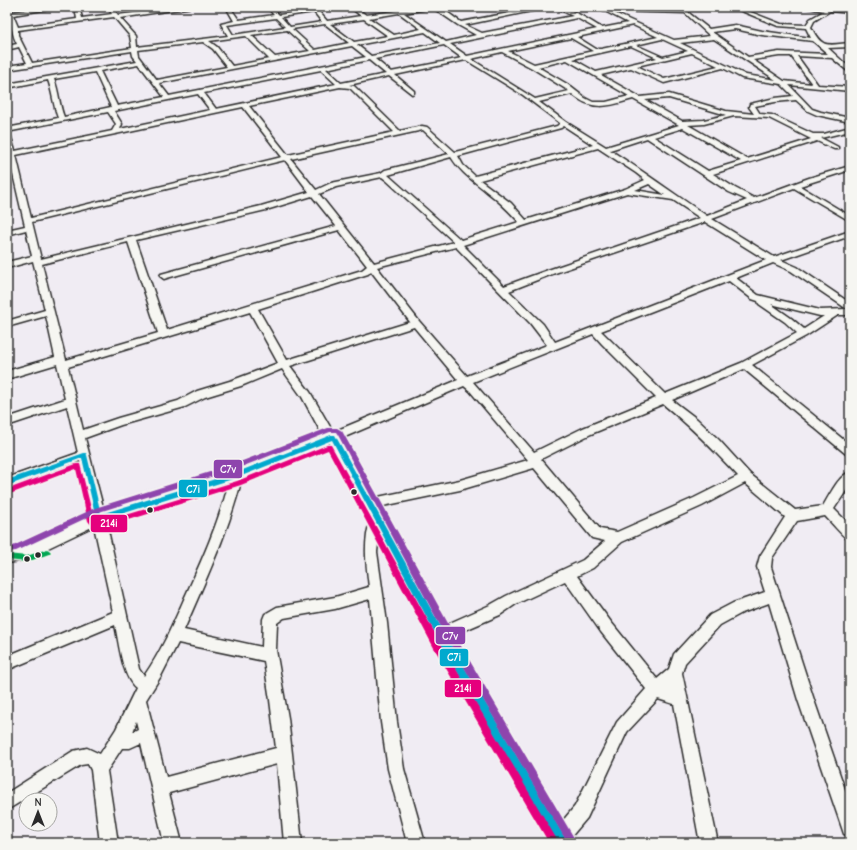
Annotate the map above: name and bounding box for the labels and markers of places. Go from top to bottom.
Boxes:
unlabelled marker [349,487,359,497]
unlabelled marker [145,505,155,515]
unlabelled marker [33,550,43,560]
unlabelled marker [22,554,32,564]

